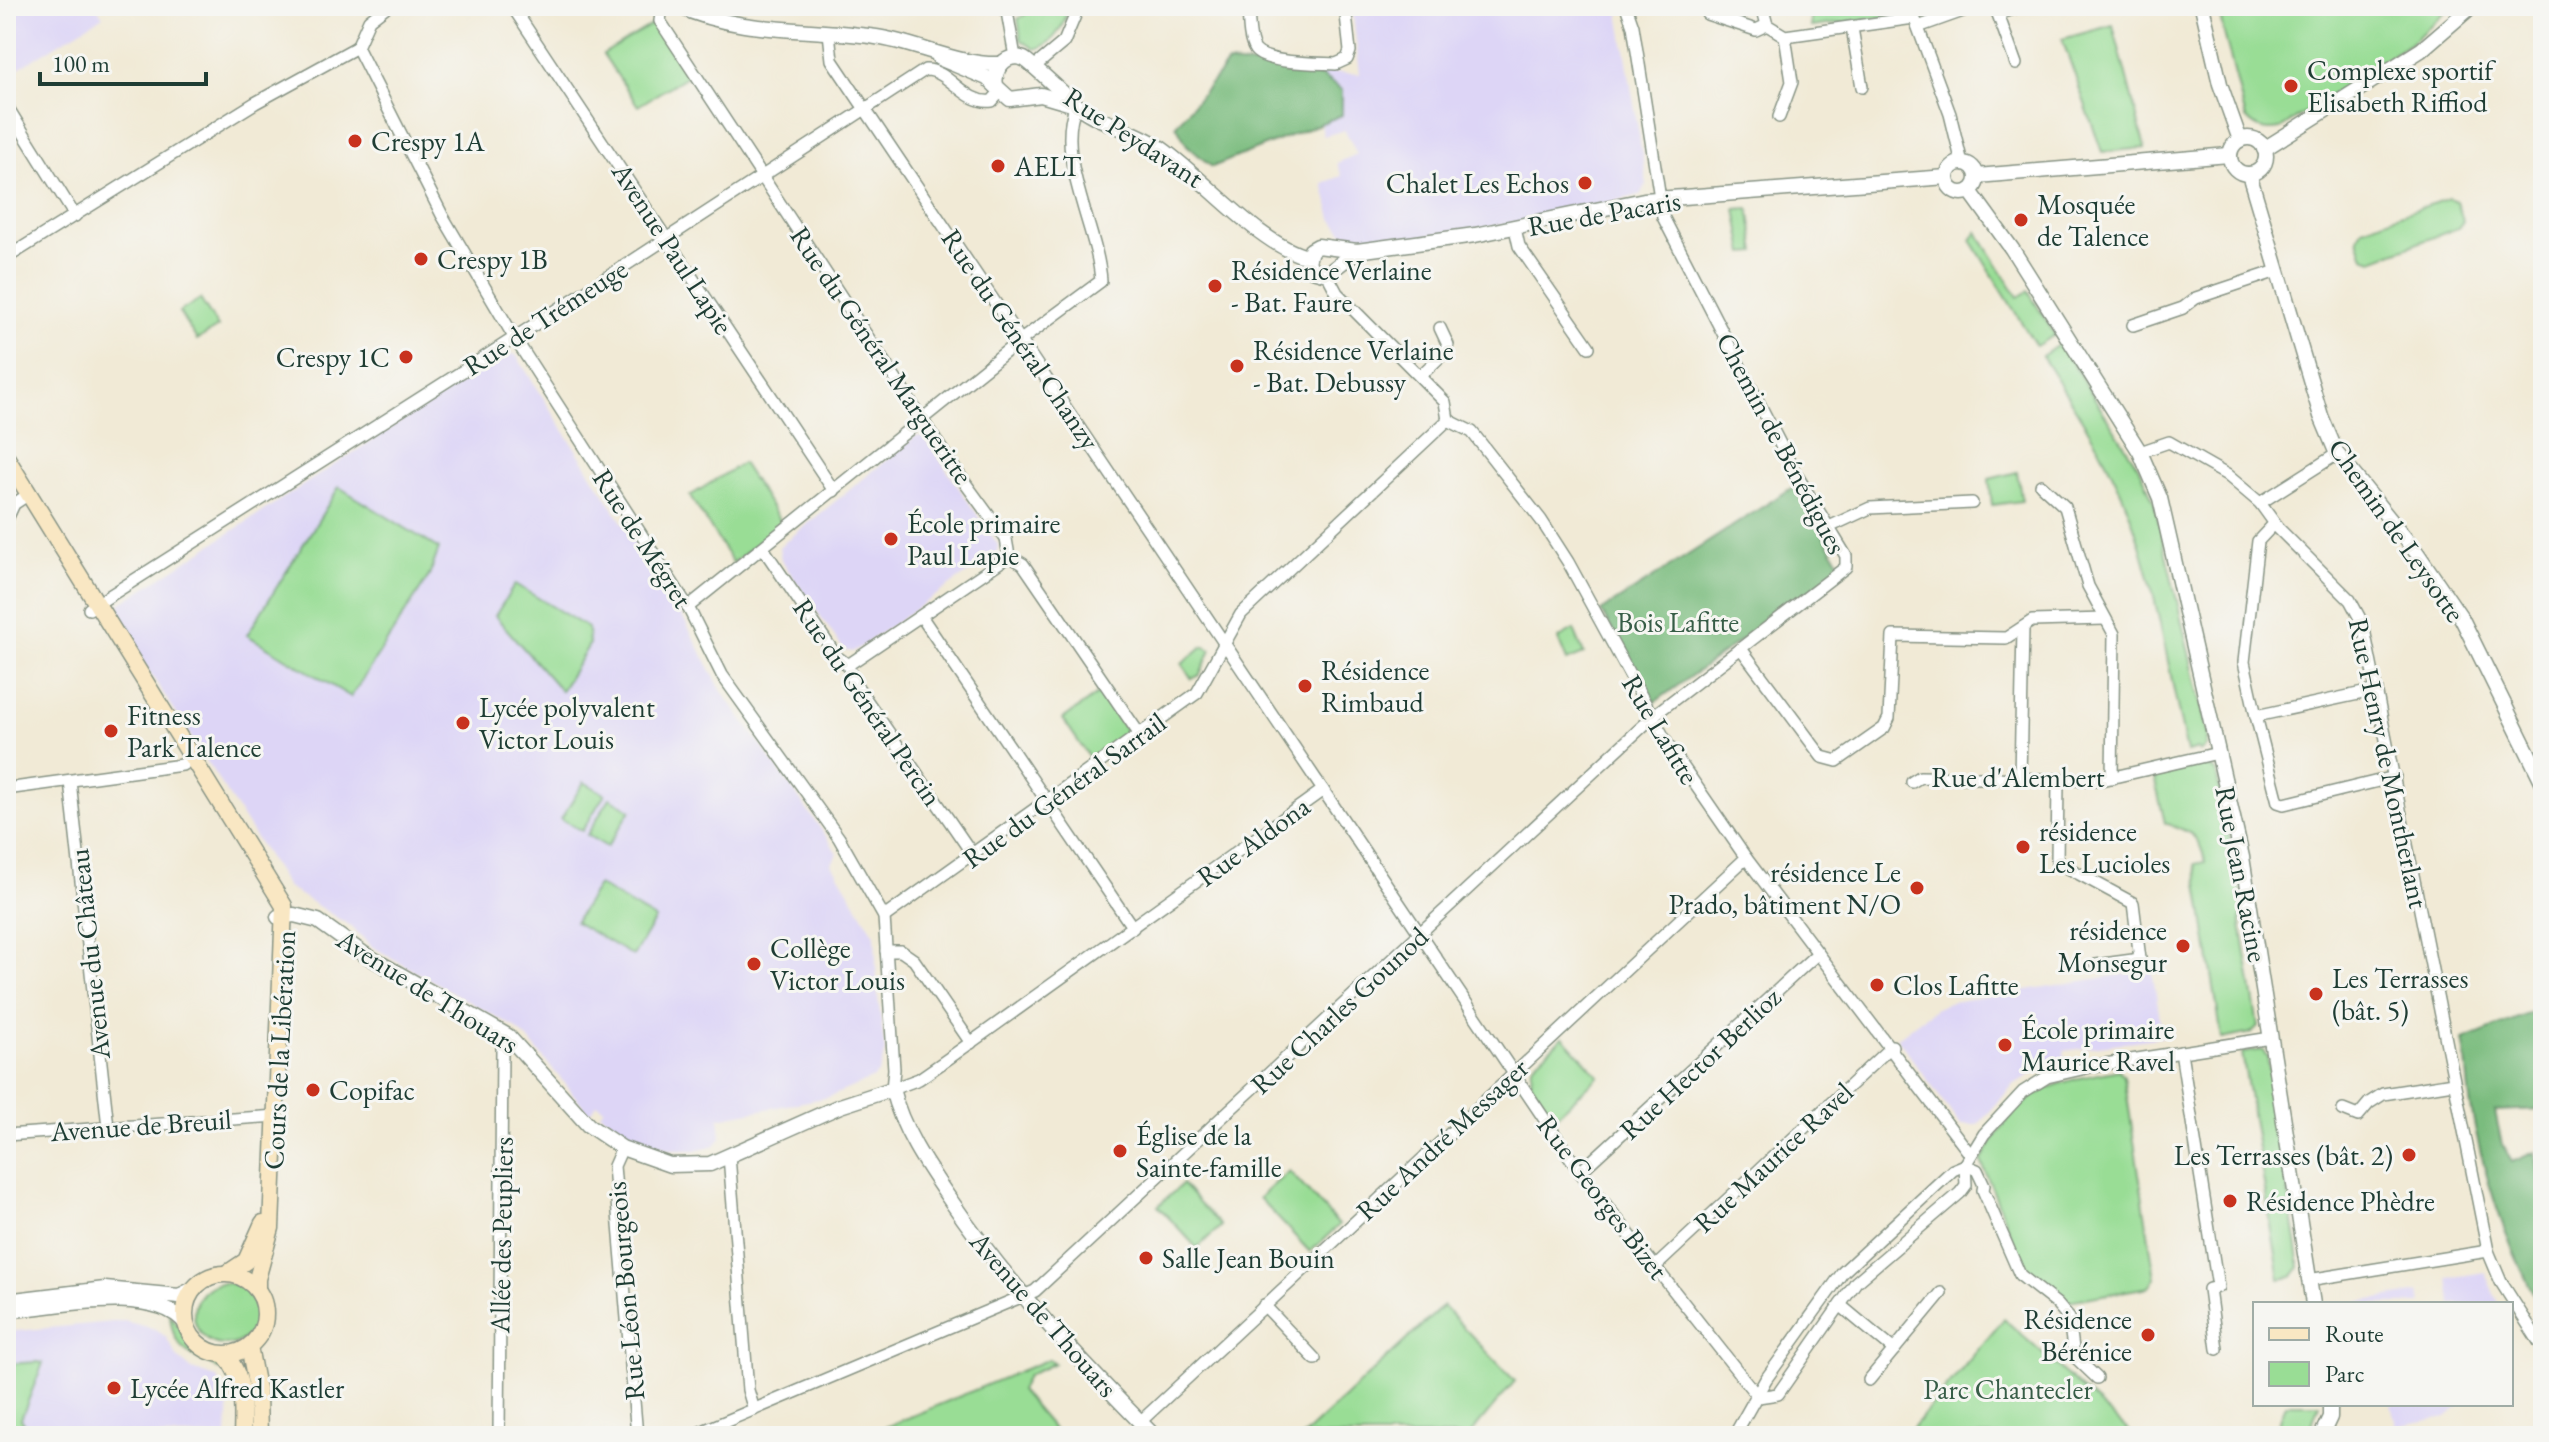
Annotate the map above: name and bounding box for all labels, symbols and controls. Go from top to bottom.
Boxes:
scale bar [40,36,206,86]
text: 100 m [52,48,110,79]
place label: Complexe sportif Elisabeth Riffiod [2307,52,2496,120]
marker: Complexe sportif Elisabeth Riffiod [2282,77,2300,95]
street label: Rue Peydavant [1057,79,1211,196]
place label: Crespy 1A [371,123,485,159]
marker: Crespy 1A [346,132,364,150]
place label: AELT [1013,148,1081,184]
street label: Avenue Paul Lapie [603,154,742,341]
marker: AELT [989,157,1007,175]
place label: Chalet Les Echos [1386,165,1569,201]
marker: Chalet Les Echos [1576,174,1594,192]
street label: Rue de Pacaris [1525,182,1683,244]
place label: Mosquée de Talence [2037,186,2149,254]
marker: Mosquée de Talence [2012,211,2030,229]
street label: Rue du Général Margueritte [782,219,982,491]
street label: Rue du Général Chanzy [934,222,1109,457]
place label: Crespy 1B [437,241,548,277]
marker: Crespy 1B [412,250,430,268]
street label: Rue de Trémeuge [456,250,634,383]
place label: Résidence Verlaine - Bat. Faure [1231,252,1432,320]
marker: Résidence Verlaine - Bat. Faure [1206,277,1224,295]
street label: Chemin de Bénédigues [1708,326,1856,560]
place label: Résidence Verlaine - Bat. Debussy [1253,332,1454,400]
place label: Crespy 1C [276,339,390,375]
marker: Crespy 1C [397,348,415,366]
marker: Résidence Verlaine - Bat. Debussy [1228,357,1246,375]
street label: Chemin de Leysotte [2320,431,2474,629]
street label: Rue de Mégret [585,462,701,615]
place label: École primaire Paul Lapie [907,505,1061,573]
marker: École primaire Paul Lapie [882,530,900,548]
street label: Rue du Général Percin [785,591,951,813]
park label: Bois Lafitte [1617,604,1739,640]
street label: Rue Henry de Montherlant [2341,615,2437,912]
place label: Résidence Rimbaud [1321,652,1429,720]
street label: Rue Lafitte [1614,668,1708,791]
marker: Résidence Rimbaud [1296,677,1314,695]
place label: Lycée polyvalent Victor Louis [479,689,655,757]
place label: Fitness Park Talence [127,697,262,765]
street label: Rue du Général Sarrail [955,704,1173,876]
marker: Lycée polyvalent Victor Louis [454,714,472,732]
marker: Fitness Park Talence [102,722,120,740]
street label: Rue d'Alembert [1931,759,2105,795]
street label: Rue Jean Racine [2207,783,2277,965]
street label: Rue Aldona [1189,787,1317,894]
place label: résidence Les Lucioles [2039,813,2170,881]
marker: résidence Les Lucioles [2014,838,2032,856]
street label: Avenue du Château [60,847,118,1062]
place label: résidence Le Prado, bâtiment N/O [1668,854,1901,922]
marker: résidence Le Prado, bâtiment N/O [1908,879,1926,897]
place label: résidence Monsegur [2057,912,2168,980]
street label: Rue Charles Gounod [1243,918,1436,1102]
street label: Avenue de Thouars [329,920,526,1061]
street label: Cours de la Libération [255,929,303,1171]
place label: Collège Victor Louis [770,930,905,998]
marker: résidence Monsegur [2174,937,2192,955]
marker: Collège Victor Louis [745,955,763,973]
place label: Les Terrasses (bât. 5) [2332,960,2469,1028]
place label: Clos Lafitte [1893,967,2019,1003]
marker: Clos Lafitte [1868,976,1886,994]
street label: Rue Hector Berlioz [1612,979,1789,1147]
marker: Les Terrasses (bât. 5) [2307,985,2325,1003]
place label: École primaire Maurice Ravel [2021,1011,2175,1079]
marker: École primaire Maurice Ravel [1996,1036,2014,1054]
street label: Rue André Messager [1348,1049,1536,1228]
place label: Copifac [329,1072,415,1108]
street label: Rue Maurice Ravel [1686,1074,1861,1240]
marker: Copifac [304,1081,322,1099]
street label: Avenue de Breuil [48,1101,233,1149]
street label: Rue Georges Bizet [1529,1108,1677,1287]
place label: Église de la Sainte-famille [1136,1117,1282,1185]
street label: Allée des Peupliers [481,1136,521,1335]
place label: Les Terrasses (bât. 2) [2174,1137,2393,1173]
marker: Église de la Sainte-famille [1111,1142,1129,1160]
marker: Les Terrasses (bât. 2) [2400,1146,2418,1164]
street label: Rue Léon Bourgeois [598,1180,652,1402]
place label: Résidence Phèdre [2246,1183,2435,1219]
marker: Résidence Phèdre [2221,1192,2239,1210]
street label: Avenue de Thouars [962,1223,1126,1404]
place label: Salle Jean Bouin [1162,1240,1335,1276]
marker: Salle Jean Bouin [1137,1249,1155,1267]
place label: Résidence Bérénice [2024,1301,2132,1369]
legend [2253,1302,2513,1406]
text: Route [2325,1318,2384,1349]
marker: Résidence Bérénice [2139,1326,2157,1344]
text: Parc [2325,1358,2364,1389]
place label: Lycée Alfred Kastler [130,1370,345,1406]
park label: Parc Chantecler [1923,1371,2093,1407]
marker: Lycée Alfred Kastler [105,1379,123,1397]

